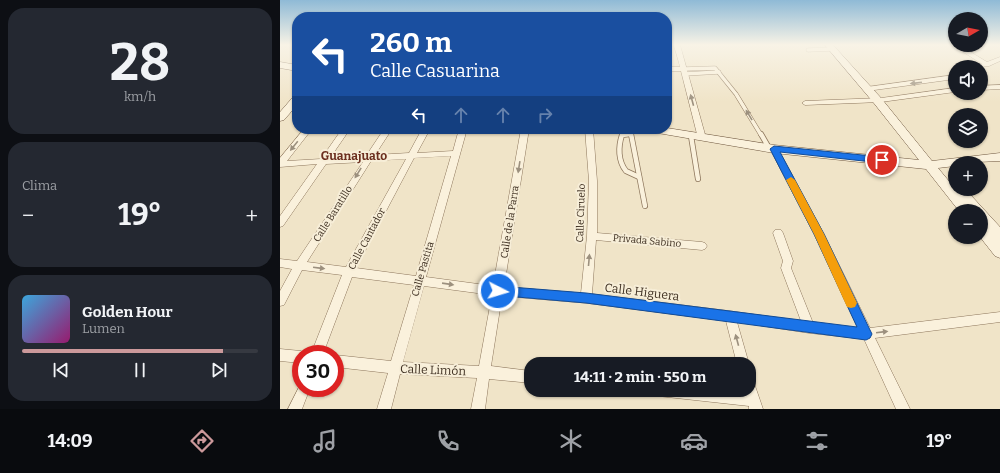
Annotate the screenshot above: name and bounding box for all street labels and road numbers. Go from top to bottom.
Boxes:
street label: Calle Baratillo [311,183,355,244]
street label: Calle Ciruelo [574,183,588,243]
street label: Calle de la Parra [498,184,522,259]
street label: Calle Cantador [346,206,389,272]
street label: Privada Sabino [612,232,682,250]
street label: Calle Pastita [409,240,437,298]
street label: Calle Higuera [604,280,681,304]
street label: Calle Limón [400,362,467,378]

